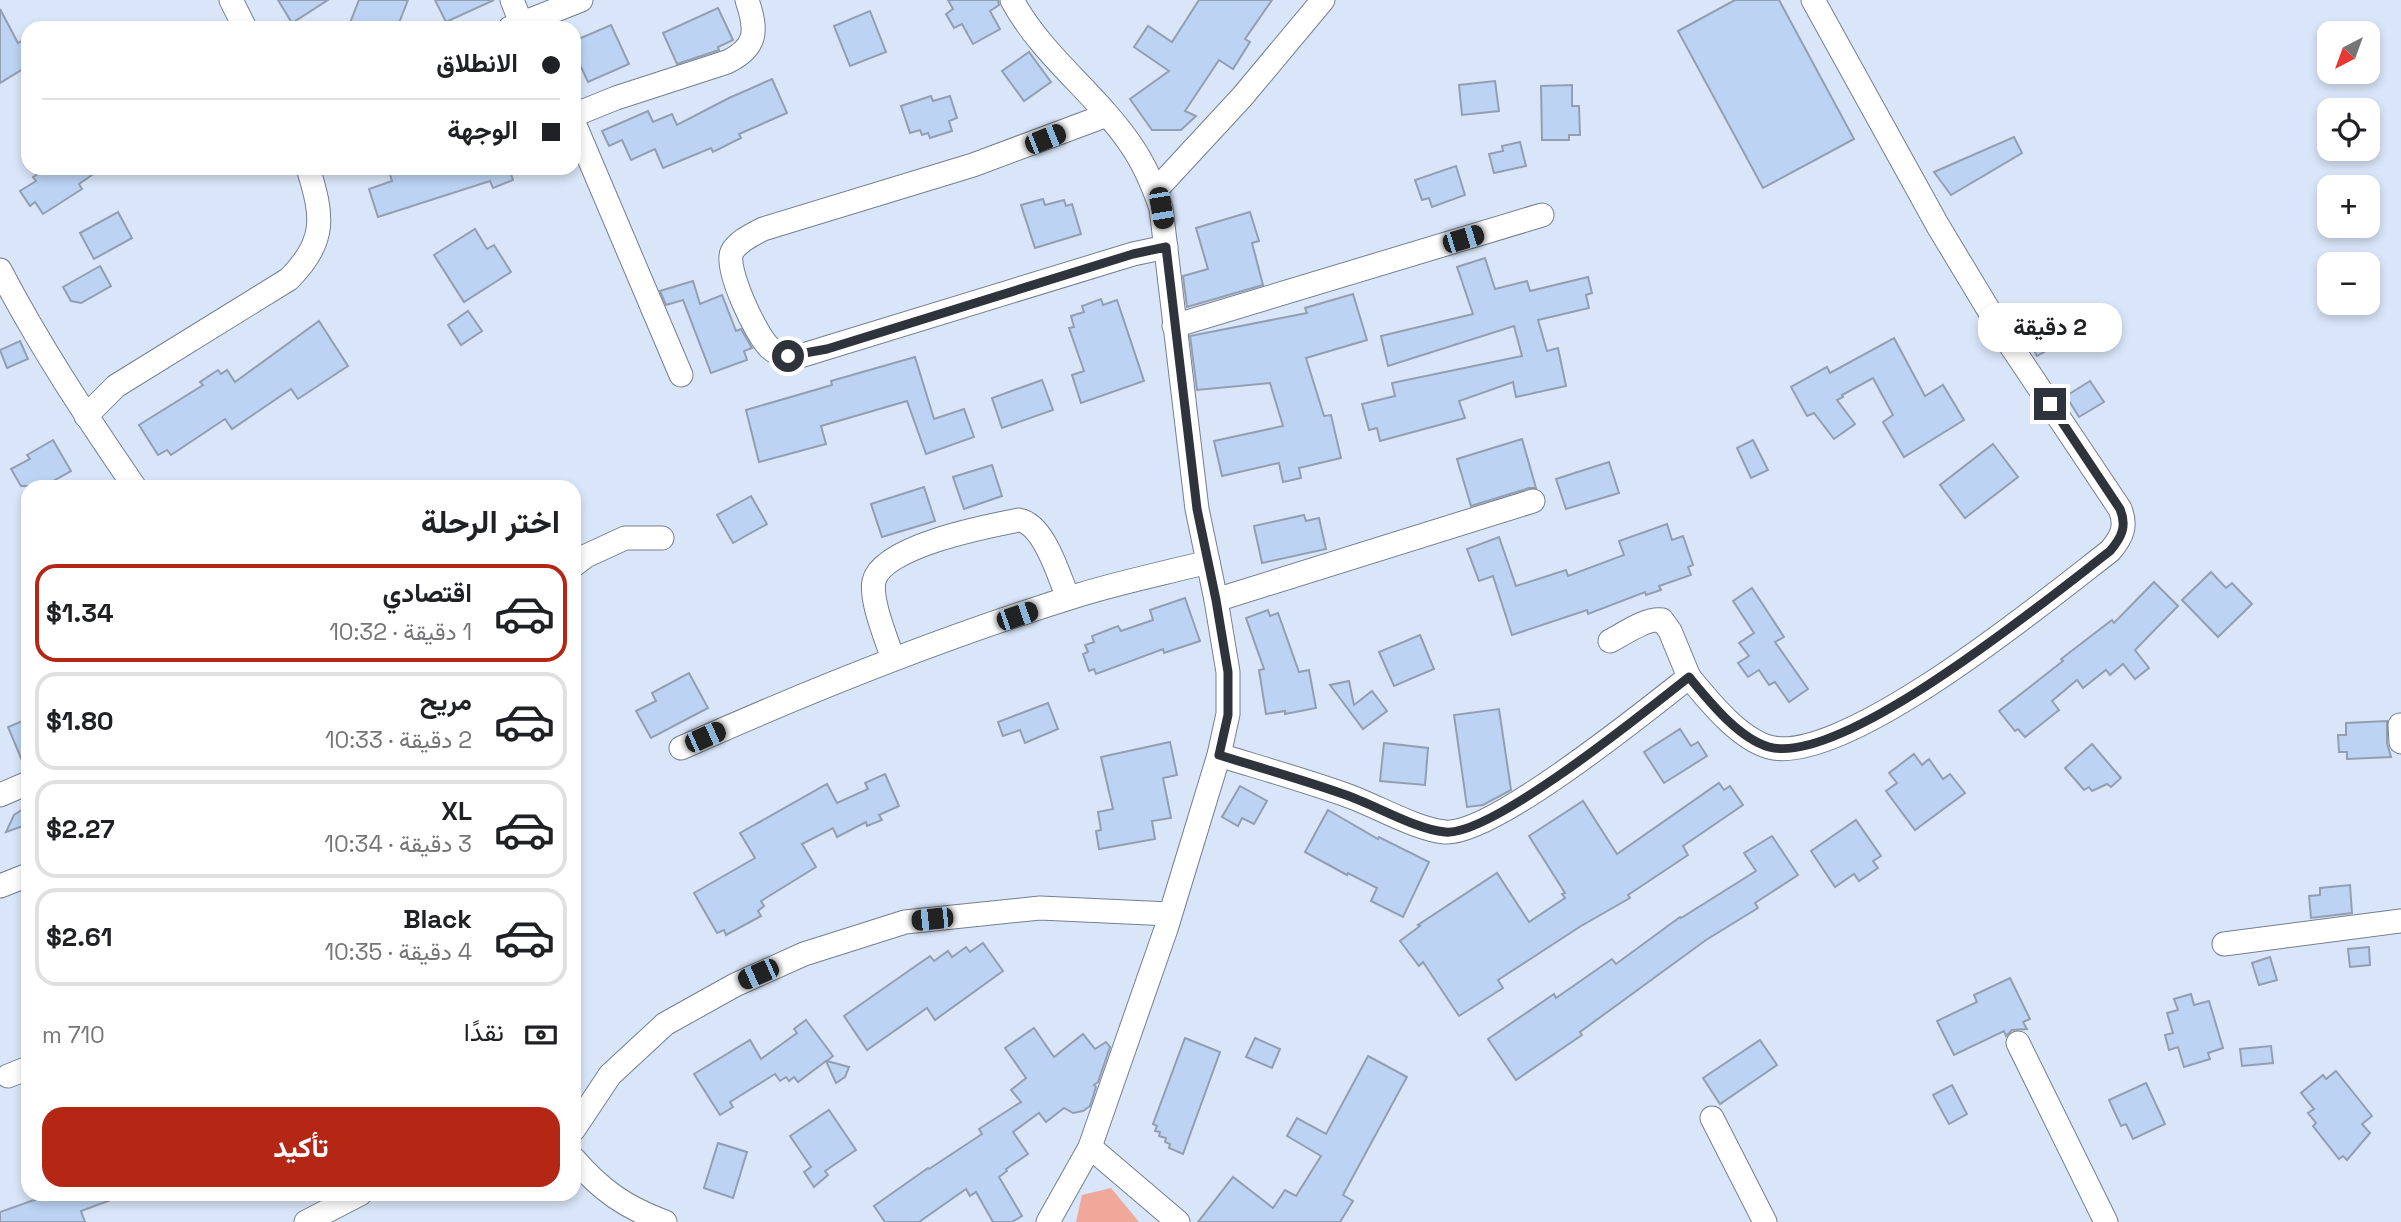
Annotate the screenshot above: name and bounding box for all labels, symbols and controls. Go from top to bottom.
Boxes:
north arrow [2317,21,2380,84]
map controls [2317,21,2380,315]
text: الانطلاق [436,46,518,80]
button: locate [2317,98,2380,161]
text: الوجهة [447,113,518,147]
car [1022,121,1069,157]
button: + [2317,175,2380,238]
car [1148,185,1175,231]
car [1440,223,1487,255]
button: − [2317,252,2380,315]
callout: 2 دقيقة [1978,302,2122,352]
text: 2 دقيقة [2013,312,2087,342]
route start [772,340,804,372]
route end [2034,388,2066,420]
text: اختر الرحلة [421,502,560,542]
text: اقتصادي [383,576,472,610]
icon: car [493,582,556,645]
text: $1.34 [46,596,114,630]
car [994,599,1041,633]
text: 1 دقيقة · 10:32 [329,617,472,647]
text: مريح [420,684,472,718]
icon: car [493,690,556,753]
text: $1.80 [46,704,114,738]
car [682,719,729,755]
text: 2 دقيقة · 10:33 [325,725,472,755]
text: XL [441,794,472,828]
icon: car [493,798,556,861]
text: $2.27 [46,812,115,846]
text: 3 دقيقة · 10:34 [324,829,472,859]
text: Black [403,902,472,936]
icon: car [493,906,556,969]
car [911,906,954,932]
text: $2.61 [46,920,112,954]
text: 4 دقيقة · 10:35 [324,937,472,967]
car [735,956,782,992]
text: نقدًا [464,1015,504,1049]
icon: cash [522,1016,560,1054]
text: 710 m [42,1020,105,1050]
button: تأكيد [42,1107,560,1187]

